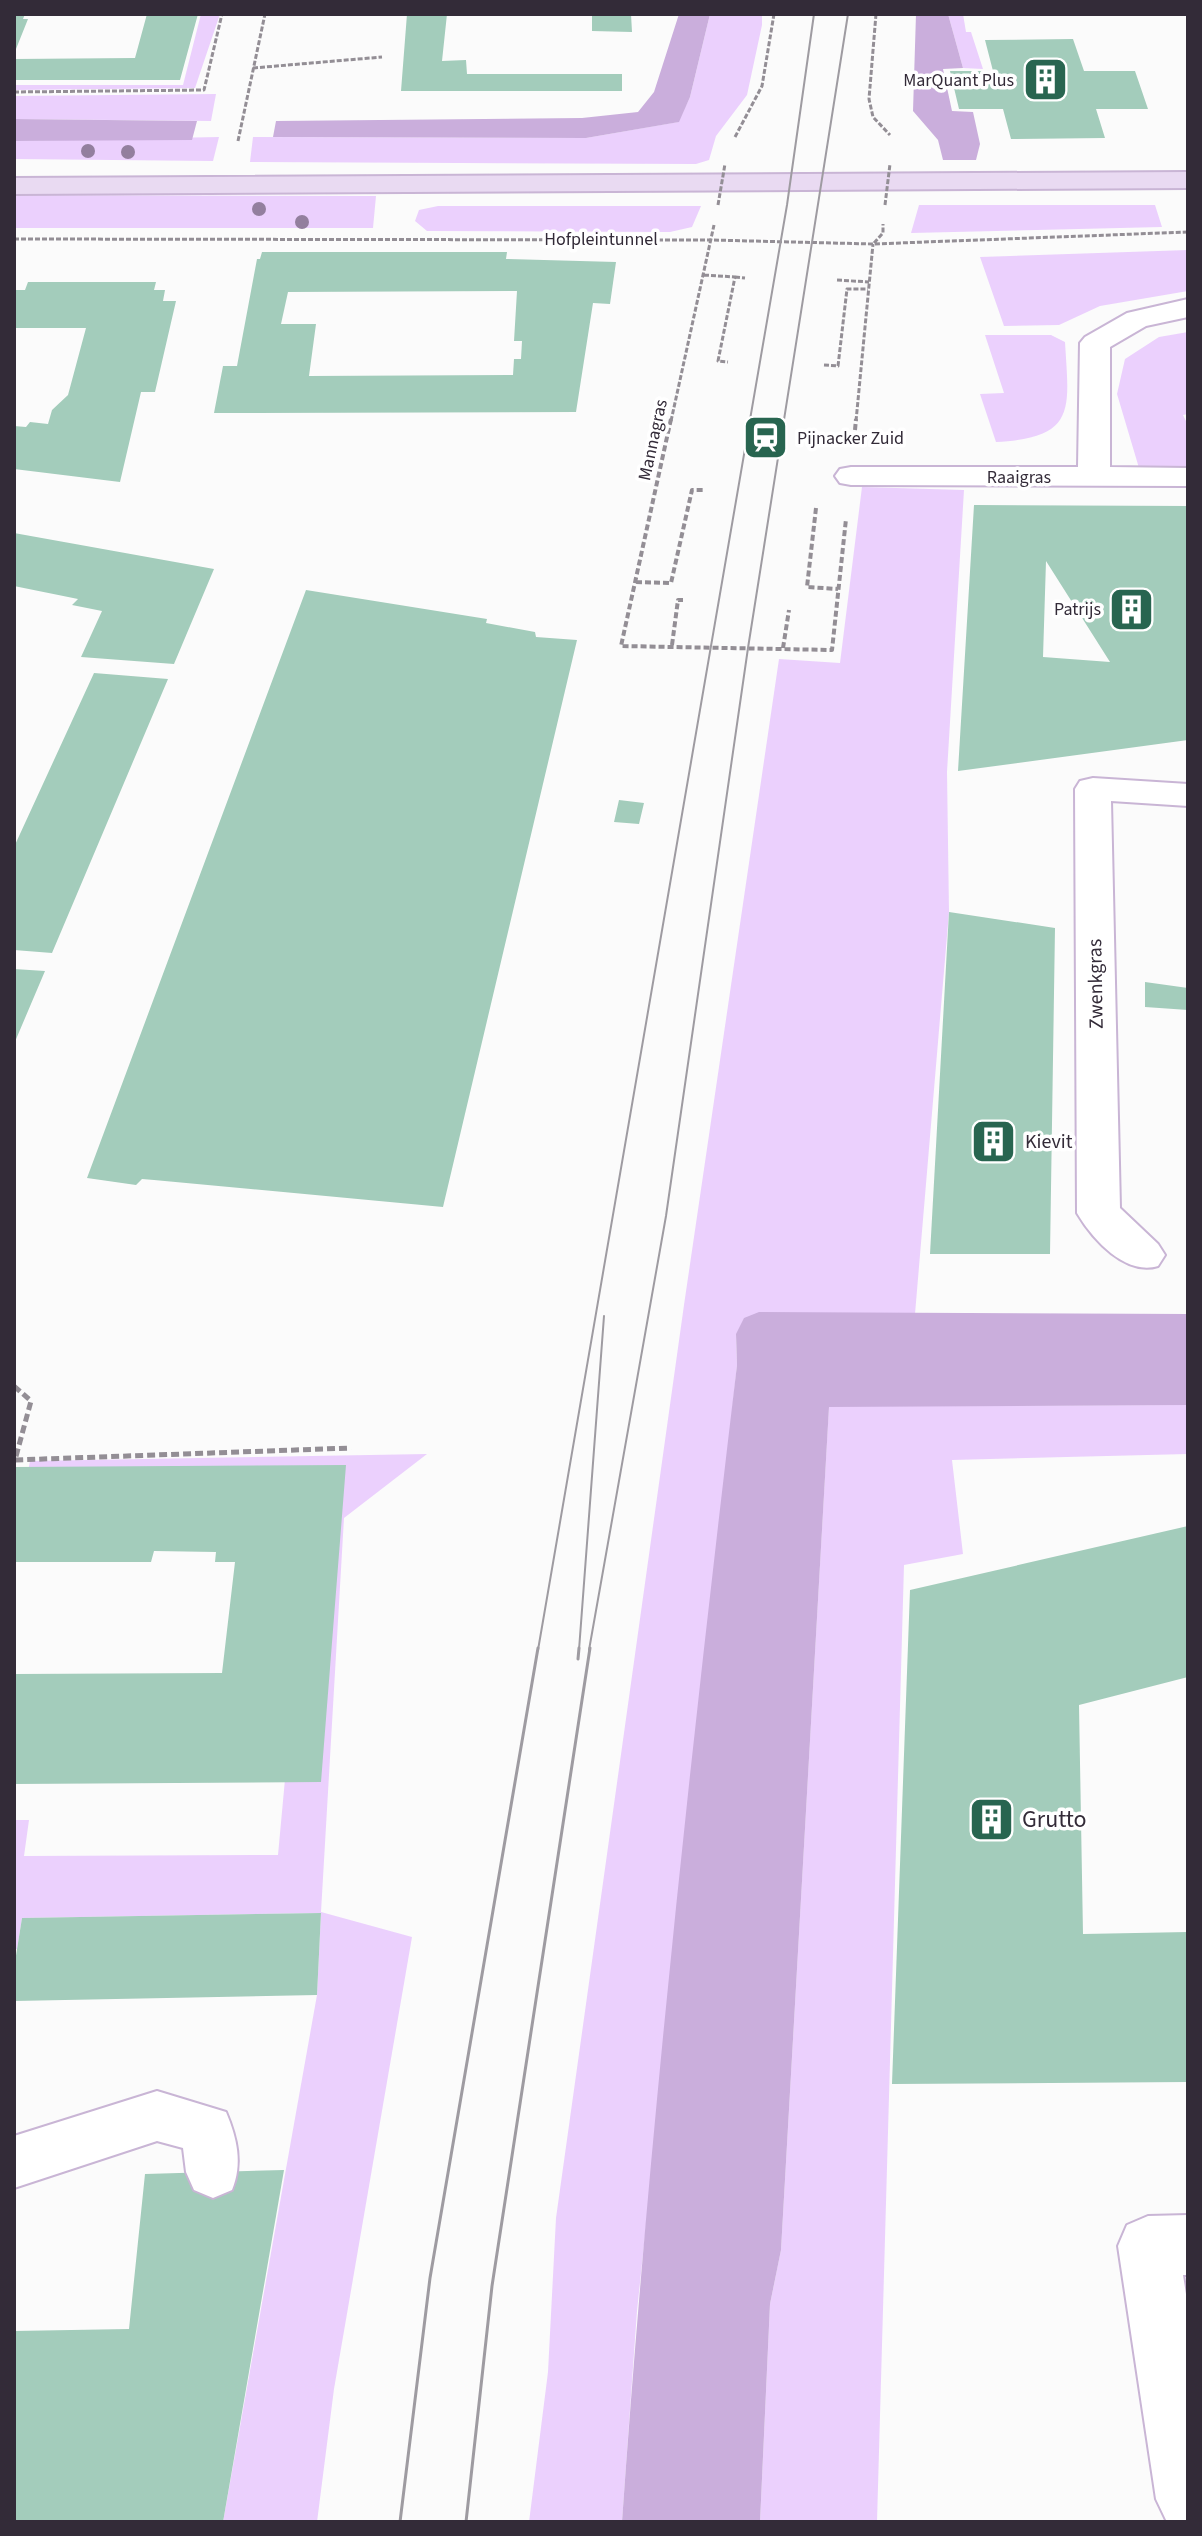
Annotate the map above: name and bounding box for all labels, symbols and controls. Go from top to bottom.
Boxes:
building icon: MarQuant Plus [1021,56,1069,104]
place label: MarQuant Plus [903,68,1014,93]
street label: Hofpleintunnel [544,227,658,252]
street label: Mannagras [632,397,674,483]
station icon: Pijnacker Zuid [742,414,790,462]
place label: Pijnacker Zuid [797,426,904,451]
street label: Raaigras [987,465,1051,490]
building icon: Patrijs [1108,585,1156,633]
place label: Patrijs [1054,597,1101,622]
street label: Zwenkgras [1081,939,1111,1029]
building icon: Kievit [970,1118,1018,1166]
place label: Kievit [1025,1128,1073,1156]
building icon: Grutto [967,1795,1015,1843]
place label: Grutto [1022,1802,1087,1837]

